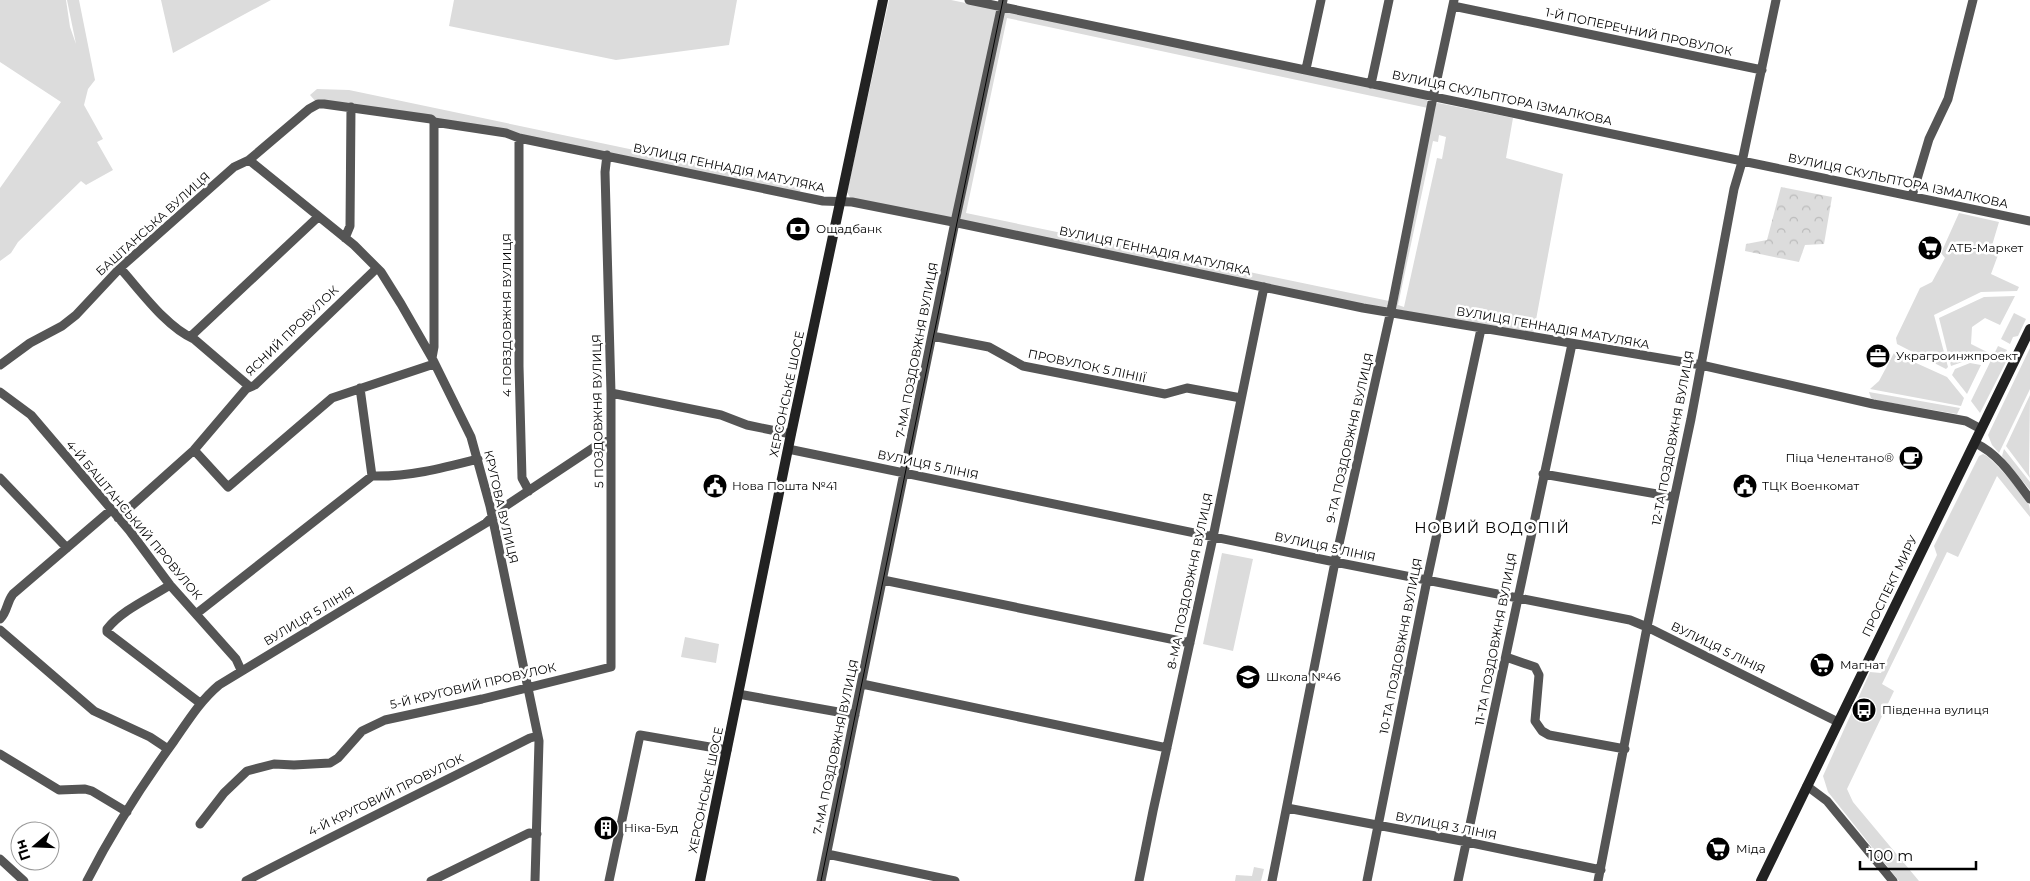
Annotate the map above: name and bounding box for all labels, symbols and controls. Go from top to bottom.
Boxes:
street label: 1-Й ПОПЕРЕЧНИЙ ПРОВУЛОК [1544,4,1735,59]
street label: ВУЛИЦЯ СКУЛЬПТОРА ІЗМАЛКОВА [1391,67,1614,128]
street label: ВУЛИЦЯ ГЕННАДІЯ МАТУЛЯКА [632,140,827,195]
street label: ВУЛИЦЯ СКУЛЬПТОРА ІЗМАЛКОВА [1787,150,2010,211]
street label: БАШТАНСЬКА ВУЛИЦЯ [93,168,213,279]
bank icon: Ощадбанк [785,216,811,242]
place label: Ощадбанк [816,221,882,236]
street label: ВУЛИЦЯ ГЕННАДІЯ МАТУЛЯКА [1058,223,1253,278]
street label: 4 ПОВЗДОВЖНЯ ВУЛИЦЯ [499,233,514,397]
supermarket icon: АТБ-Маркет [1917,235,1943,261]
place label: АТБ-Маркет [1948,240,2024,255]
street label: 7-МА ПОЗДОВЖНЯ ВУЛИЦЯ [892,261,941,439]
street label: ЯСНИЙ ПРОВУЛОК [242,282,342,379]
street label: ВУЛИЦЯ ГЕННАДІЯ МАТУЛЯКА [1455,303,1651,352]
street label: ХЕРСОНСЬКЕ ШОСЕ [766,329,807,458]
street label: 5 ПОЗДОВЖНЯ ВУЛИЦЯ [589,334,606,488]
office icon: Украгроинжпроект [1865,343,1891,369]
street label: ПРОВУЛОК 5 ЛІНІІЇ [1027,346,1148,385]
place label: Украгроинжпроект [1896,348,2018,363]
street label: 12-ТА ПОЗДОВЖНЯ ВУЛИЦЯ [1648,349,1697,527]
street label: 9-ТА ПОЗДОВЖНЯ ВУЛИЦЯ [1323,351,1376,525]
street label: 4-Й БАШТАНСЬКИЙ ПРОВУЛОК [63,437,206,603]
cafe icon: Піца Челентано® [1898,445,1924,471]
street label: ВУЛИЦЯ 5 ЛІНІЯ [876,446,980,483]
street label: КРУГОВА ВУЛИЦЯ [481,449,522,565]
place label: Піца Челентано® [1785,450,1894,465]
public building icon: Нова Пошта №41 [702,473,728,499]
public building icon: ТЦК Военкомат [1732,473,1758,499]
place label: Нова Пошта №41 [732,478,838,493]
place label: ТЦК Военкомат [1762,478,1860,493]
street label: 8-МА ПОЗДОВЖНЯ ВУЛИЦЯ [1163,491,1216,670]
district label: НОВИЙ ВОДОПІЙ [1414,518,1570,537]
street label: ВУЛИЦЯ 5 ЛІНІЯ [1273,528,1377,565]
street label: ПРОСПЕКТ МИРУ [1858,532,1921,639]
street label: 11-ТА ПОЗДОВЖНЯ ВУЛИЦЯ [1471,551,1520,727]
street label: 10-ТА ПОЗДОВЖНЯ ВУЛИЦЯ [1376,556,1425,735]
street label: ВУЛИЦЯ 5 ЛІНІЯ [261,583,357,649]
street label: ВУЛИЦЯ 5 ЛІНІЯ [1669,618,1768,677]
supermarket icon: Магнат [1809,652,1835,678]
place label: Магнат [1840,657,1885,672]
street label: 7-МА ПОЗДОВЖНЯ ВУЛИЦЯ [810,658,861,836]
street label: 5-Й КРУГОВИЙ ПРОВУЛОК [388,659,558,712]
school or university icon: Школа №46 [1235,664,1261,690]
place label: Школа №46 [1266,669,1341,684]
bus stop icon: Південна вулиця [1851,697,1877,723]
place label: Південна вулиця [1882,702,1989,717]
street label: ХЕРСОНСЬКЕ ШОСЕ [685,725,726,854]
street label: 4-Й КРУГОВИЙ ПРОВУЛОК [306,750,467,839]
street label: ВУЛИЦЯ 3 ЛІНІЯ [1394,808,1498,843]
building icon: Ніка-Буд [593,815,619,841]
place label: Ніка-Буд [624,820,679,835]
north arrow [10,821,60,871]
supermarket icon: Міда [1705,836,1731,862]
text: Пн [11,837,35,863]
scale bar [1860,838,1976,870]
place label: Міда [1736,841,1766,856]
text: 100 m [1868,846,1913,865]

